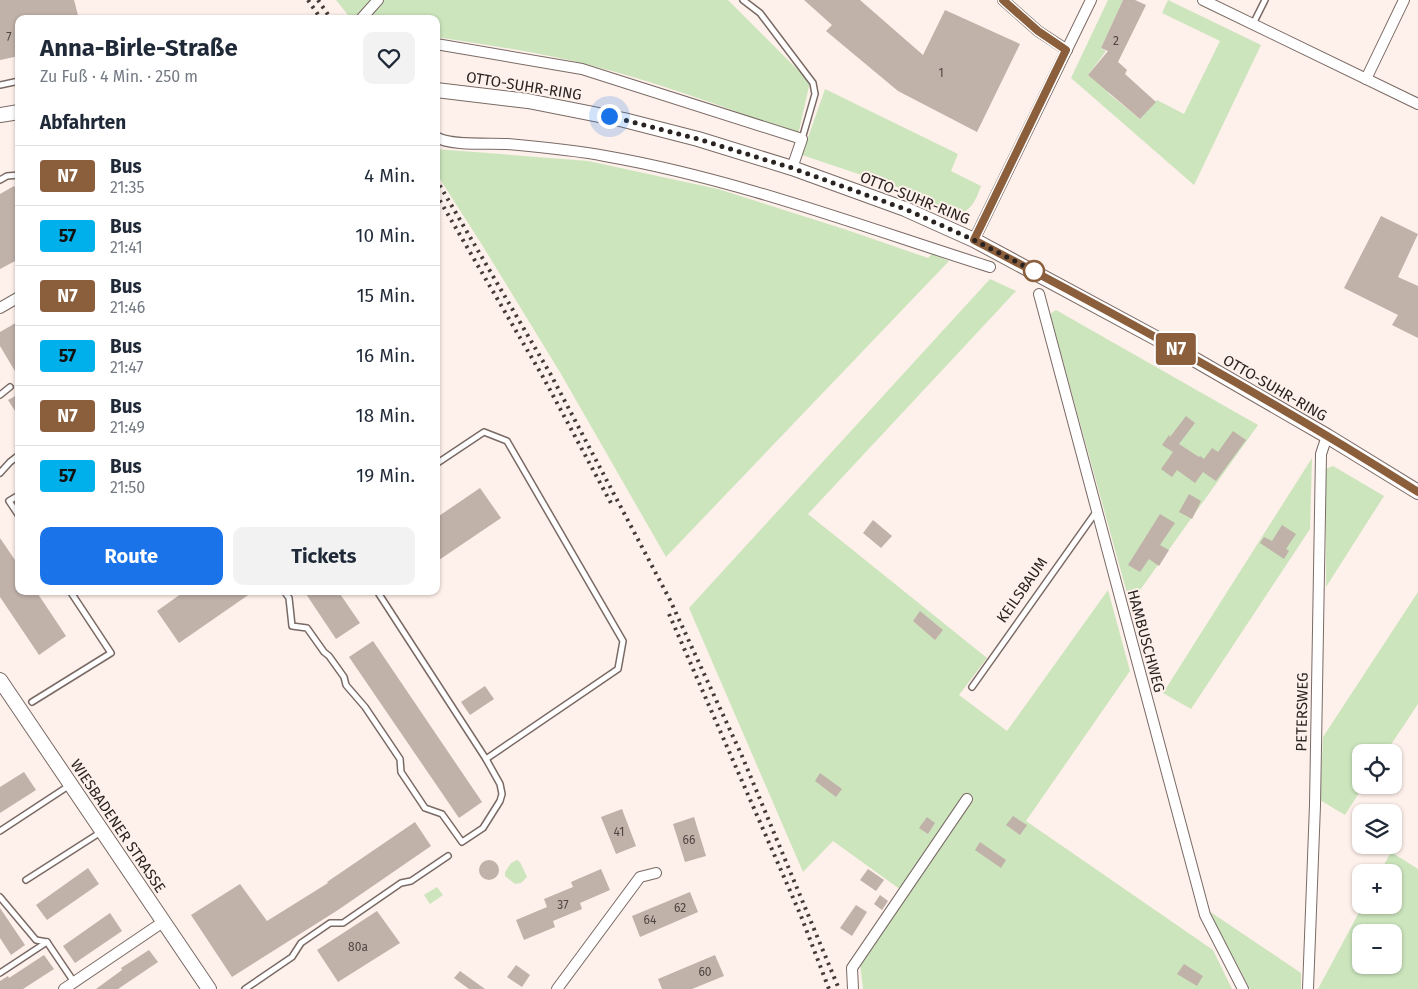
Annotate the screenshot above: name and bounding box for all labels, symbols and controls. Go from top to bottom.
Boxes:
house number: 7 [6,30,12,44]
button: heart [363,32,415,84]
text: Anna-Birle-Straße [40,34,238,62]
house number: 2 [1113,34,1119,48]
house number: 1 [938,66,944,80]
text: Zu Fuß · 4 Min. · 250 m [40,67,198,86]
street label: OTTO-SUHR-RING [465,68,583,104]
your location [597,104,622,129]
text: Abfahrten [40,111,126,134]
text: Bus [110,155,142,178]
text: 4 Min. [364,164,415,187]
text: N7 [57,165,78,187]
street label: OTTO-SUHR-RING [857,168,973,228]
text: 21:35 [110,178,144,197]
text: Bus [110,215,142,238]
text: 10 Min. [355,224,415,247]
text: 57 [59,225,76,247]
text: 21:41 [110,238,143,257]
unlabelled marker [1023,260,1045,282]
text: Bus [110,275,142,298]
text: 15 Min. [356,284,415,307]
text: N7 [57,285,78,307]
text: 21:46 [110,298,145,317]
line badge: N7 [1154,333,1198,365]
text: Bus [110,335,142,358]
text: N7 [1166,338,1186,360]
text: 16 Min. [356,344,415,367]
text: 57 [59,345,76,367]
street label: OTTO-SUHR-RING [1220,351,1330,425]
text: 21:47 [110,358,143,377]
text: Bus [110,395,142,418]
text: 18 Min. [355,404,415,427]
text: N7 [57,405,78,427]
text: 21:49 [110,418,145,437]
text: Bus [110,455,142,478]
text: 19 Min. [356,464,415,487]
text: 57 [59,465,76,487]
text: 21:50 [110,478,145,497]
button: Route [40,527,223,585]
button: Tickets [233,527,415,585]
street label: KEILSBAUM [993,554,1051,626]
street label: HAMBUSCHWEG [1124,588,1168,694]
street label: PETERSWEG [1292,672,1312,752]
map controls [1352,744,1402,974]
button: locate [1352,744,1402,794]
street label: WIESBADENER STRASSE [67,756,169,896]
button: layers [1352,804,1402,854]
house number: 41 [614,825,624,839]
house number: 66 [683,833,695,847]
button: + [1352,864,1402,914]
house number: 37 [557,898,569,912]
house number: 62 [674,901,686,915]
house number: 64 [644,913,657,927]
button: − [1352,924,1402,974]
house number: 80a [348,940,368,954]
house number: 60 [698,965,712,979]

